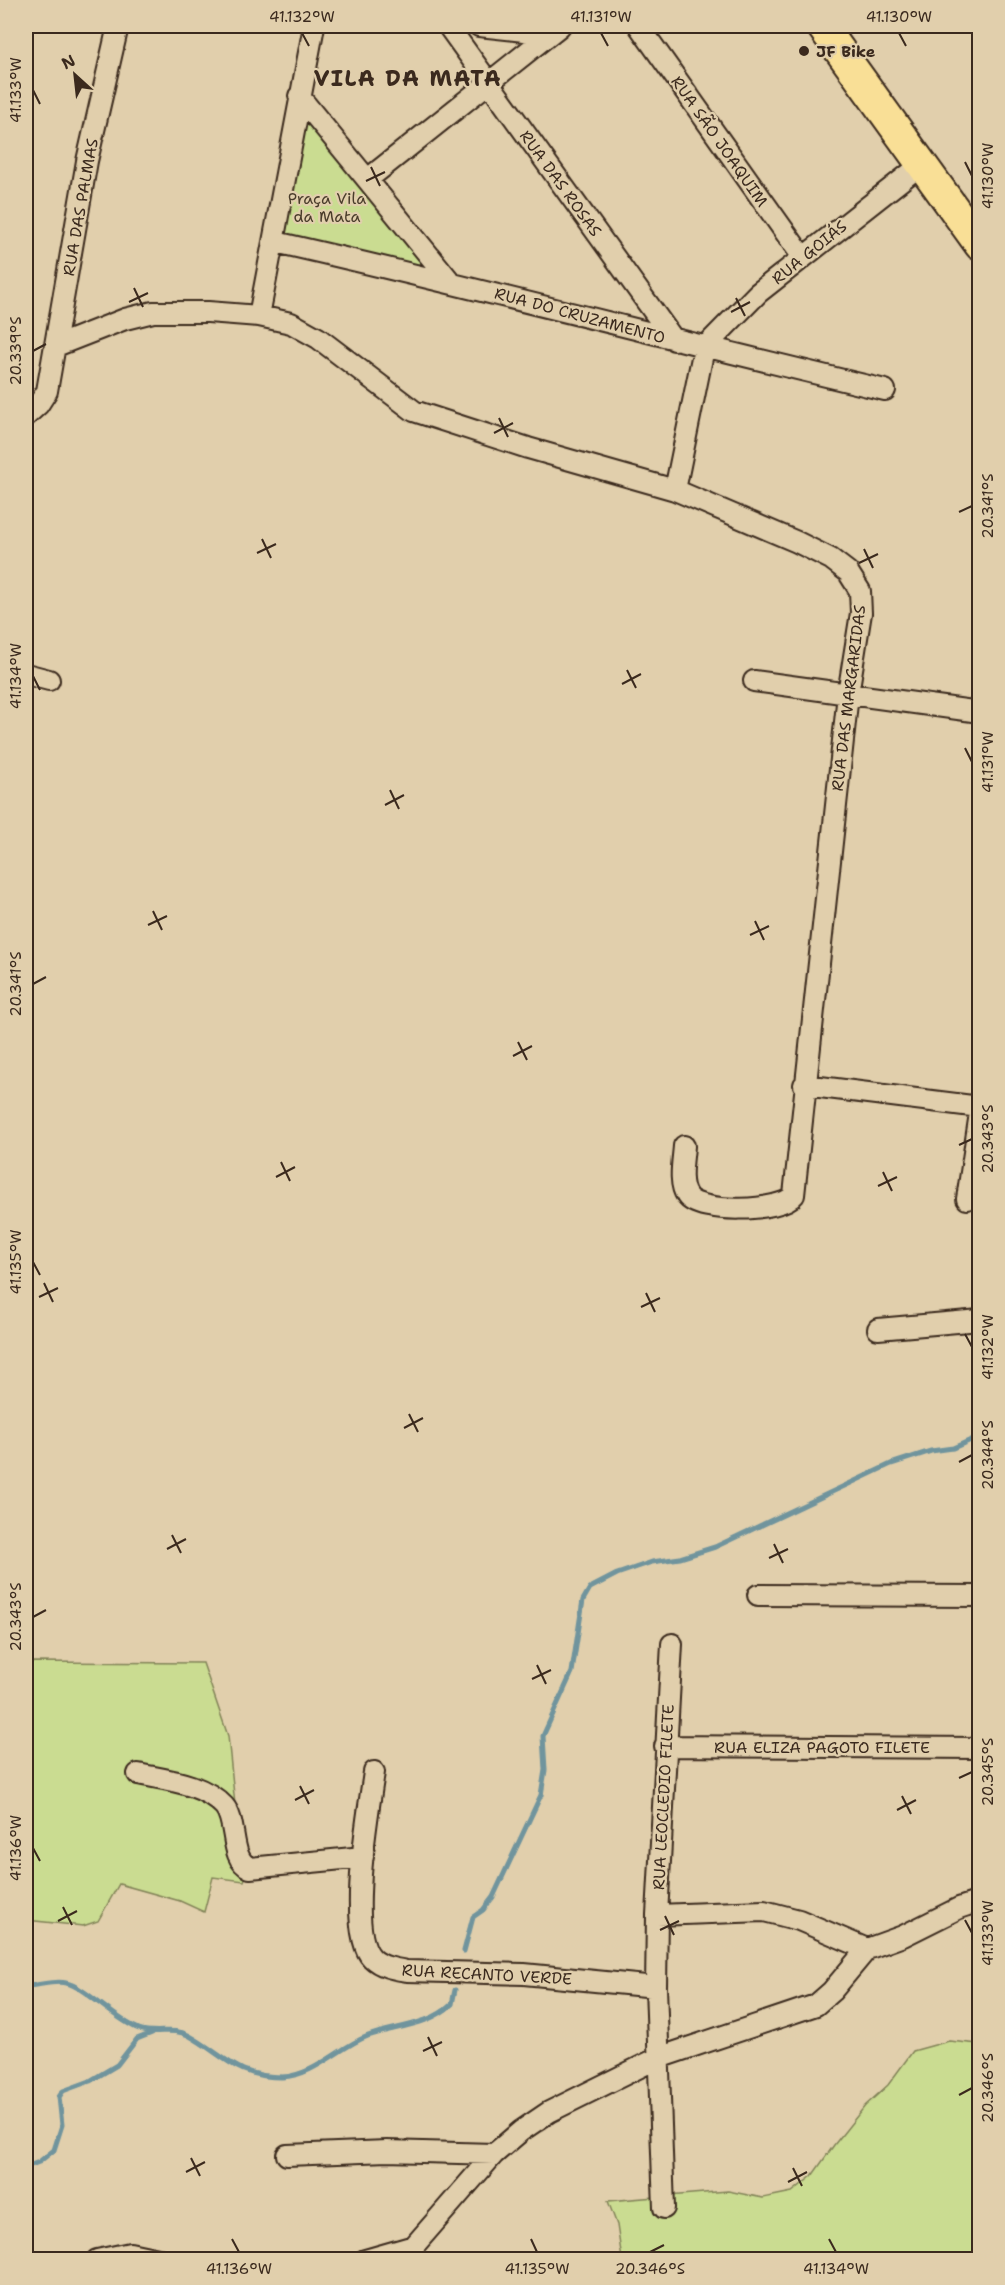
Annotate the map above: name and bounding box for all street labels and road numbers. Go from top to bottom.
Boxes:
street label: RUA SÃO JOAQUIM [666,71,774,211]
street label: RUA DAS ROSAS [515,126,606,241]
street label: RUA DAS PALMAS [58,137,103,278]
street label: RUA GOIÁS [768,216,851,289]
street label: RUA DO CRUZAMENTO [492,283,668,348]
street label: RUA DAS MARGARIDAS [827,604,870,792]
street label: RUA LEOCLEDIO FILETE [648,1704,679,1891]
street label: RUA ELIZA PAGOTO FILETE [714,1737,930,1758]
street label: RUA RECANTO VERDE [401,1960,573,1989]

